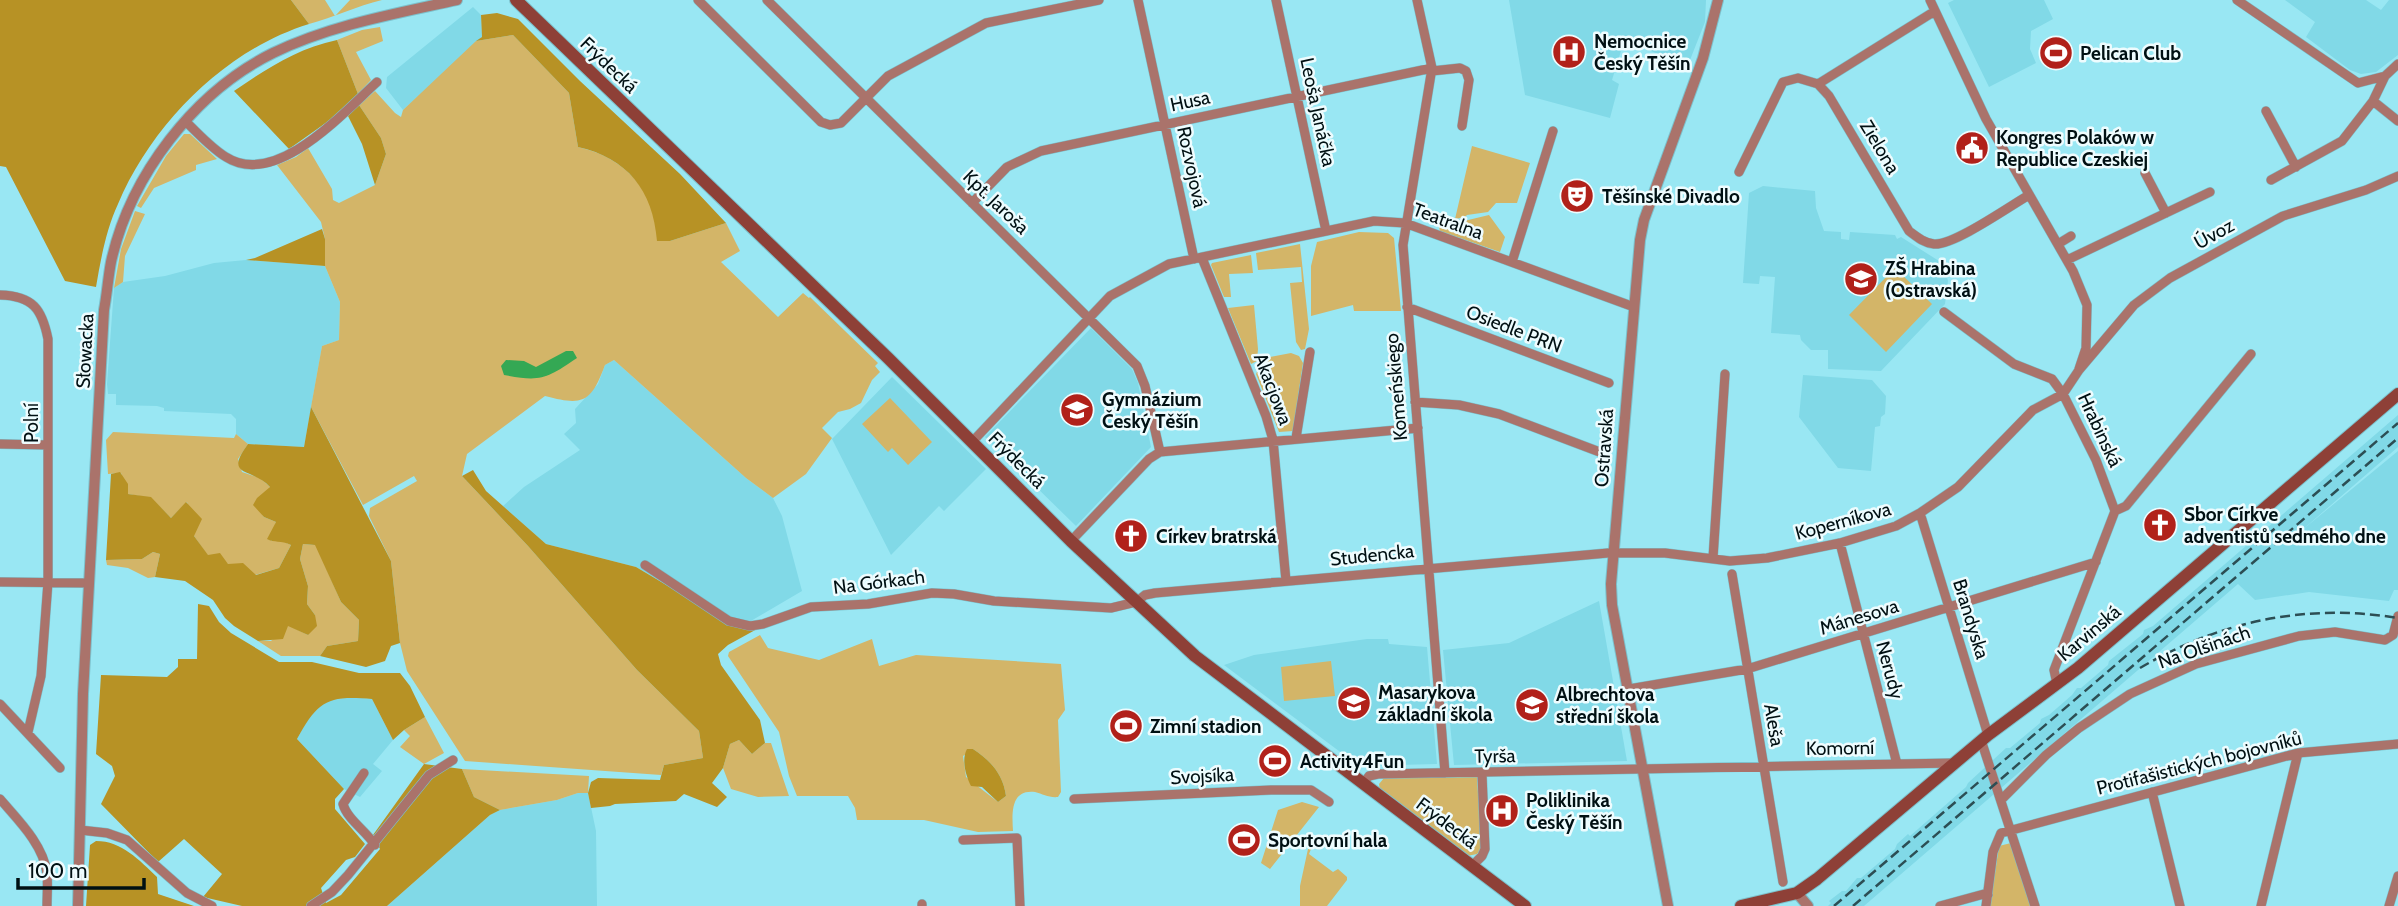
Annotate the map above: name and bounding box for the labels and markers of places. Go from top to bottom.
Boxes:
place label: Nemocnice Český Těšín [1594,30,1690,75]
hospital icon: Nemocnice Český Těšín [1550,33,1588,71]
sports icon: Pelican Club [2037,34,2075,72]
place label: Pelican Club [2080,42,2181,65]
place label: Kongres Polaków w Republice Czeskiej [1996,126,2154,171]
public building icon: Kongres Polaków w Republice Czeskiej [1953,129,1991,167]
theatre icon: Těšínské Divadlo [1558,177,1596,215]
place label: Těšínské Divadlo [1602,185,1740,208]
place label: ZŠ Hrabina (Ostravská) [1885,256,1977,302]
school or university icon: ZŠ Hrabina (Ostravská) [1842,260,1880,298]
place label: Gymnázium Český Těšín [1102,388,1202,433]
school or university icon: Gymnázium Český Těšín [1058,391,1096,429]
place label: Sbor Církve adventistů sedmého dne [2184,503,2386,548]
church icon: Sbor Církve adventistů sedmého dne [2141,506,2179,544]
church icon: Církev bratrská [1112,517,1150,555]
place label: Církev bratrská [1156,525,1277,548]
place label: Masarykova základní škola [1378,681,1493,726]
place label: Albrechtova střední škola [1556,683,1659,728]
school or university icon: Masarykova základní škola [1335,684,1373,722]
school or university icon: Albrechtova střední škola [1513,686,1551,724]
sports icon: Zimní stadion [1107,707,1145,745]
place label: Zimní stadion [1150,715,1261,738]
sports icon: Activity4Fun [1256,742,1294,780]
place label: Activity4Fun [1300,750,1404,773]
place label: Poliklinika Český Těšín [1526,789,1622,834]
hospital icon: Poliklinika Český Těšín [1483,792,1521,830]
sports icon: Sportovní hala [1225,821,1263,859]
place label: Sportovní hala [1268,829,1388,852]

